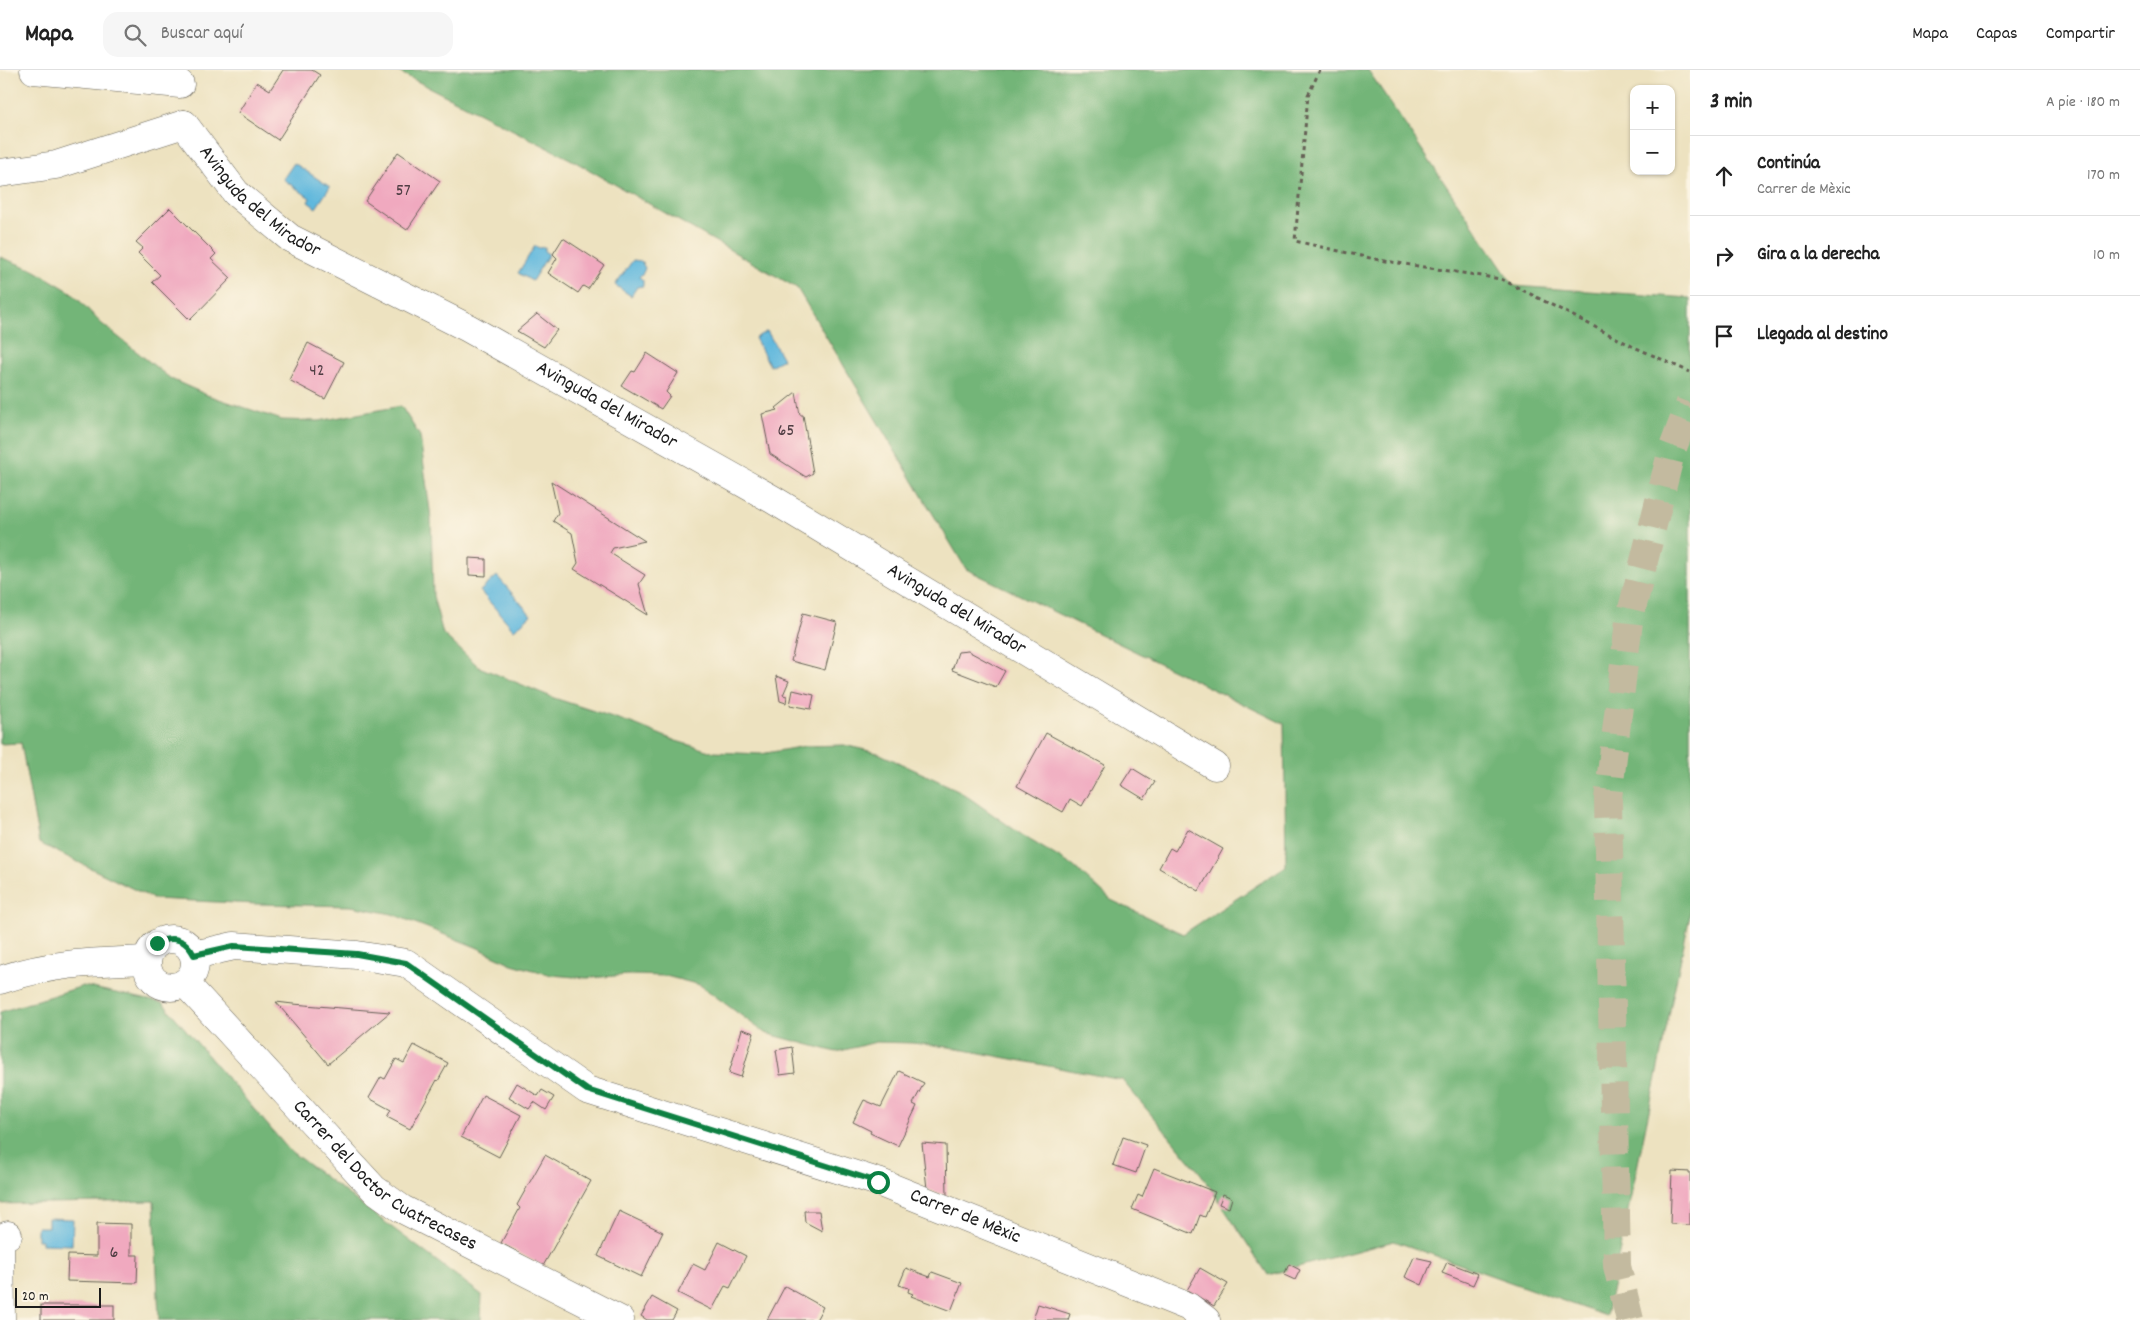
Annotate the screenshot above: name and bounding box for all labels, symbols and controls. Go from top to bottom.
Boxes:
search box [103,12,453,57]
text: Mapa [25,18,73,52]
icon: search [121,21,149,49]
text: Buscar aquí [161,21,243,48]
text: Mapa [1912,22,1948,47]
text: Capas [1976,22,2018,47]
text: Compartir [2046,22,2115,47]
map controls [1630,85,1675,175]
button: + [1630,85,1675,130]
text: 3 min [1710,88,1752,118]
text: A pie · 180 m [2046,91,2120,114]
button: − [1630,130,1675,175]
street label: Avinguda del Mirador [191,140,326,265]
text: Continúa [1757,151,1820,178]
icon: ahead [1710,162,1738,190]
text: 170 m [2087,164,2120,187]
text: Carrer de Mèxic [1757,178,1851,201]
house number: 57 [395,179,411,204]
icon: right [1710,242,1738,270]
text: Gira a la derecha [1757,242,1879,269]
text: 10 m [2093,244,2120,267]
icon: arrive [1710,322,1738,350]
text: Llegada al destino [1757,322,1888,349]
street label: Avinguda del Mirador [531,355,683,457]
house number: 42 [309,359,325,384]
house number: 65 [777,419,795,444]
street label: Avinguda del Mirador [881,557,1032,663]
route end [146,932,169,955]
street label: Carrer del Doctor Cuatrecases [285,1094,482,1259]
route start [867,1171,890,1194]
street label: Carrer de Mèxic [905,1182,1025,1252]
house number: 6 [110,1241,118,1266]
scale bar [15,1285,101,1308]
text: 20 m [22,1287,49,1307]

